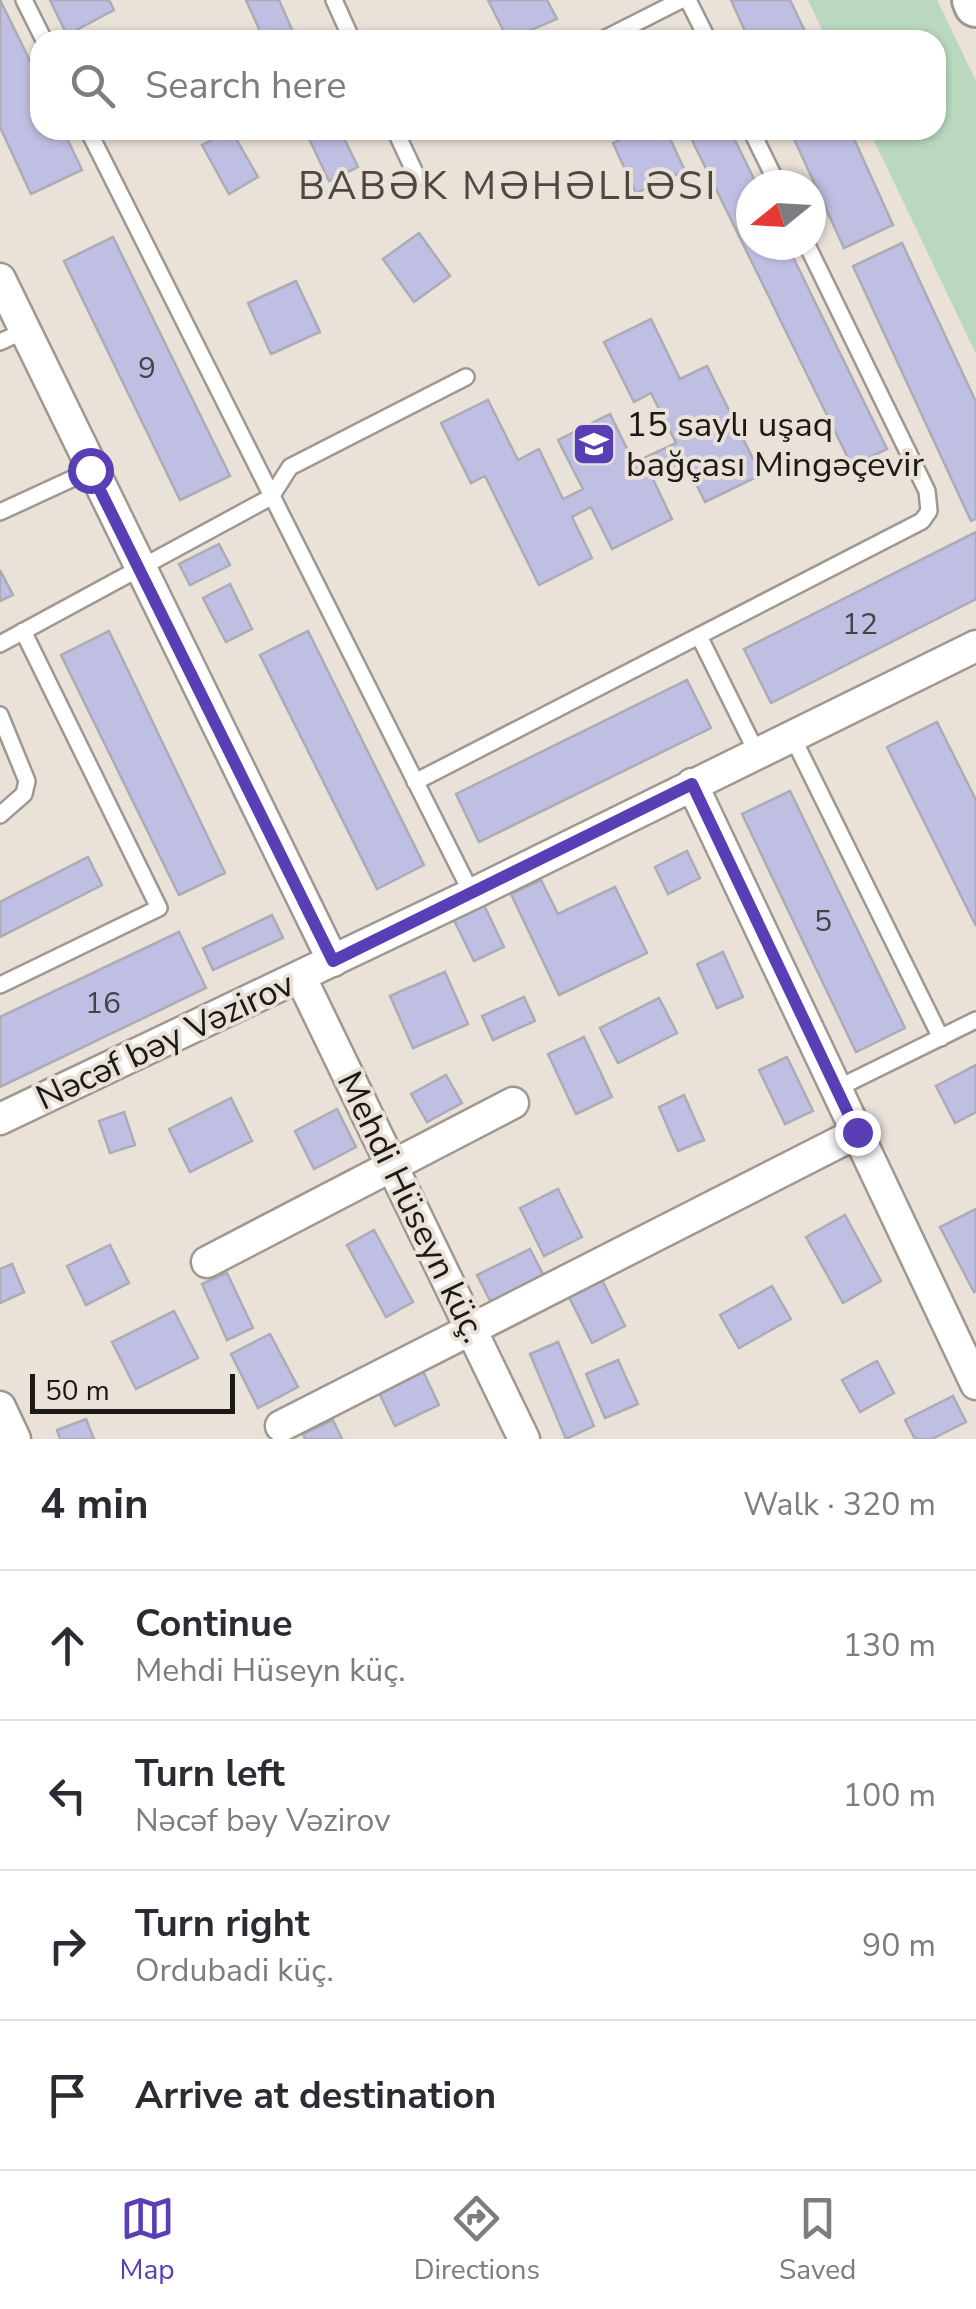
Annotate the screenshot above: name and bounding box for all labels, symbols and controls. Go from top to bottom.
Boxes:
search box [30,30,946,140]
icon: search [65,58,120,113]
text: Search here [145,60,346,111]
district label: BABƏK MƏHƏLLƏSI [298,159,718,213]
north arrow [736,170,826,260]
house number: 9 [138,348,156,389]
place label: 15 saylı uşaq bağçası Mingəçevir [626,401,924,488]
school or university icon: 15 saylı uşaq bağçası Mingəçevir [571,421,617,467]
route start [68,448,114,494]
house number: 12 [842,604,878,645]
house number: 5 [814,901,832,942]
street label: Nəcəf bəy Vəzirov [28,961,302,1121]
house number: 16 [85,983,121,1024]
street label: Mehdi Hüseyn küç. [326,1064,498,1350]
route end [835,1110,881,1156]
scale bar [30,1369,235,1414]
text: 50 m [45,1372,110,1410]
text: 4 min [40,1476,149,1533]
text: Walk · 320 m [743,1483,936,1526]
text: Continue [135,1598,293,1649]
icon: ahead [40,1618,95,1673]
text: 130 m [843,1624,936,1667]
text: Mehdi Hüseyn küç. [135,1649,406,1692]
text: Turn left [135,1748,285,1799]
icon: left [40,1768,95,1823]
text: 100 m [843,1774,936,1817]
text: Nəcəf bəy Vəzirov [135,1799,391,1842]
text: Turn right [135,1898,310,1949]
icon: right [40,1918,95,1973]
text: 90 m [862,1924,936,1967]
text: Ordubadi küç. [135,1949,334,1992]
icon: arrive [40,2068,95,2123]
text: Arrive at destination [135,2070,496,2121]
tab: Map [120,2191,175,2289]
tab: Directions [414,2191,540,2289]
tab: Saved [779,2191,856,2289]

